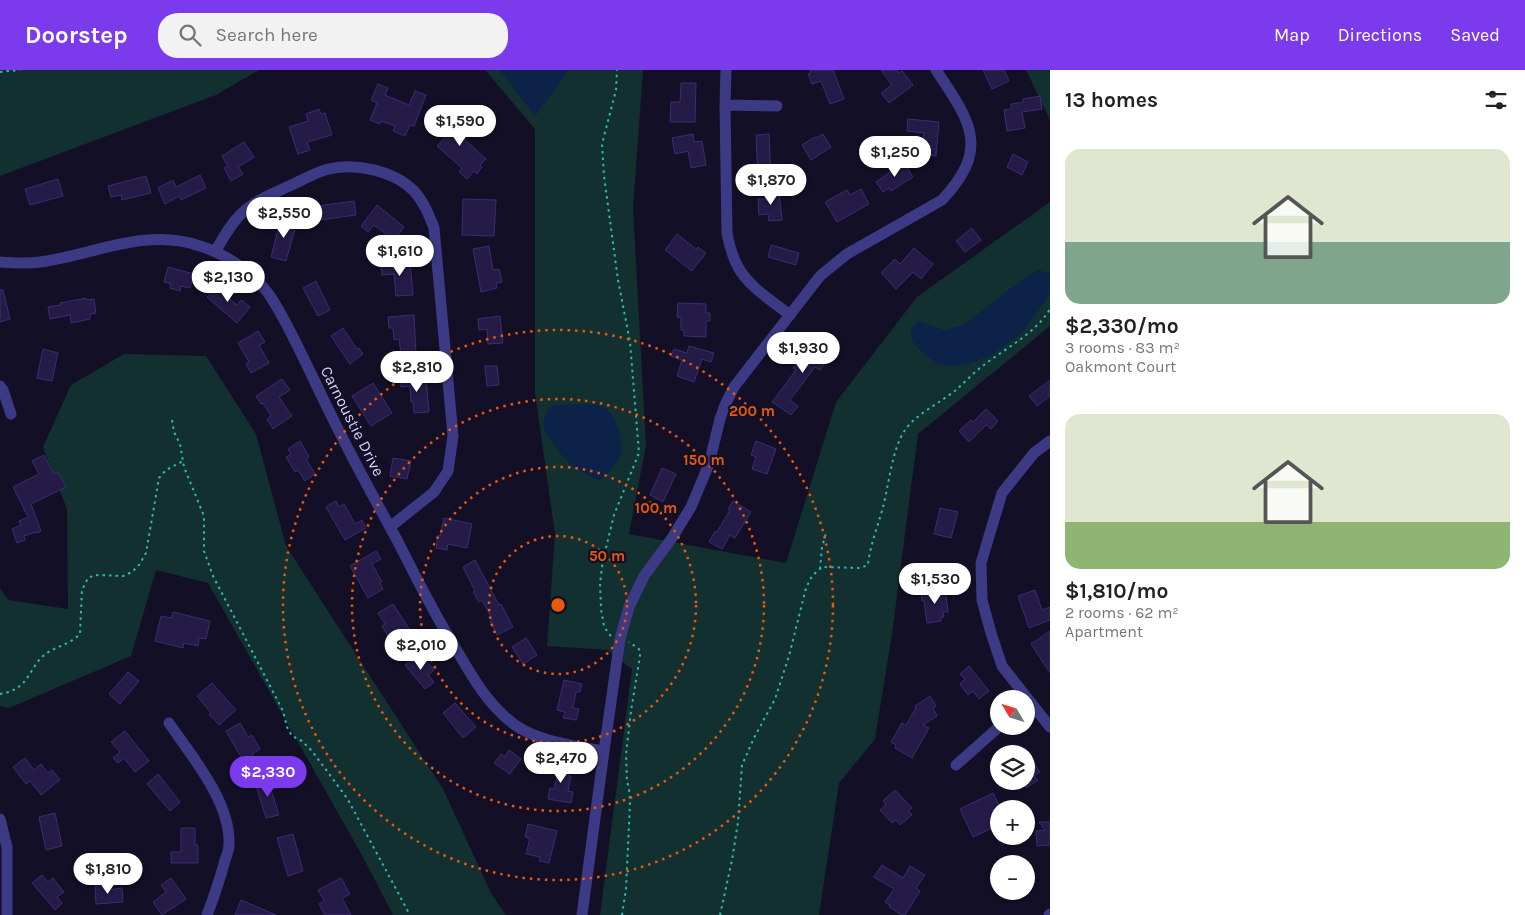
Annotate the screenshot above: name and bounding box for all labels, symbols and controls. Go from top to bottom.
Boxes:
search box [158,13,508,58]
text: Doorstep [25,21,128,49]
icon: search [176,21,204,49]
text: Search here [216,24,318,46]
text: Map [1274,24,1310,46]
text: Directions [1338,24,1422,46]
text: Saved [1450,24,1500,46]
icon: filters [1482,86,1510,114]
text: 13 homes [1065,88,1158,112]
pin: $1,590 [419,104,501,147]
text: $1,590 [435,111,485,130]
pin: $1,250 [854,136,936,178]
text: $1,250 [870,142,920,161]
pin: $1,870 [730,164,812,206]
text: $1,870 [746,170,796,189]
icon: home [1243,182,1333,272]
pin: $2,550 [243,196,325,239]
text: $2,550 [257,203,311,222]
pin: $1,610 [359,234,441,277]
text: $1,610 [377,241,423,260]
pin: $2,130 [187,260,269,303]
text: $2,130 [203,267,253,286]
text: $2,330/mo [1065,314,1179,338]
pin: $1,930 [762,332,844,374]
text: $1,930 [778,338,828,357]
text: 3 rooms · 83 m² [1065,338,1180,357]
pin: $2,810 [376,350,458,393]
text: $2,810 [392,357,442,376]
text: Oakmont Court [1065,357,1176,376]
street label: Carnoustie Drive [317,363,388,479]
text: 200 m [729,402,775,420]
icon: home [1243,447,1333,537]
text: 150 m [683,451,725,469]
text: 100 m [635,499,677,517]
text: 50 m [589,547,625,565]
pin: $1,530 [894,562,976,605]
text: $1,530 [910,569,960,588]
text: $1,810/mo [1065,579,1168,603]
centre of rings [549,596,567,614]
text: 2 rooms · 62 m² [1065,603,1179,622]
text: Apartment [1065,622,1143,641]
pin: $2,010 [380,628,462,671]
text: $2,010 [396,635,446,654]
north arrow [990,690,1035,735]
map controls [990,690,1035,900]
pin: $2,470 [520,742,602,784]
button: layers [990,745,1035,790]
text: $2,470 [535,748,587,767]
pin: $2,330 [227,756,309,798]
text: $2,330 [241,762,295,781]
button: + [990,800,1035,845]
pin: $1,810 [67,852,149,895]
button: − [990,855,1035,900]
text: $1,810 [85,859,131,878]

